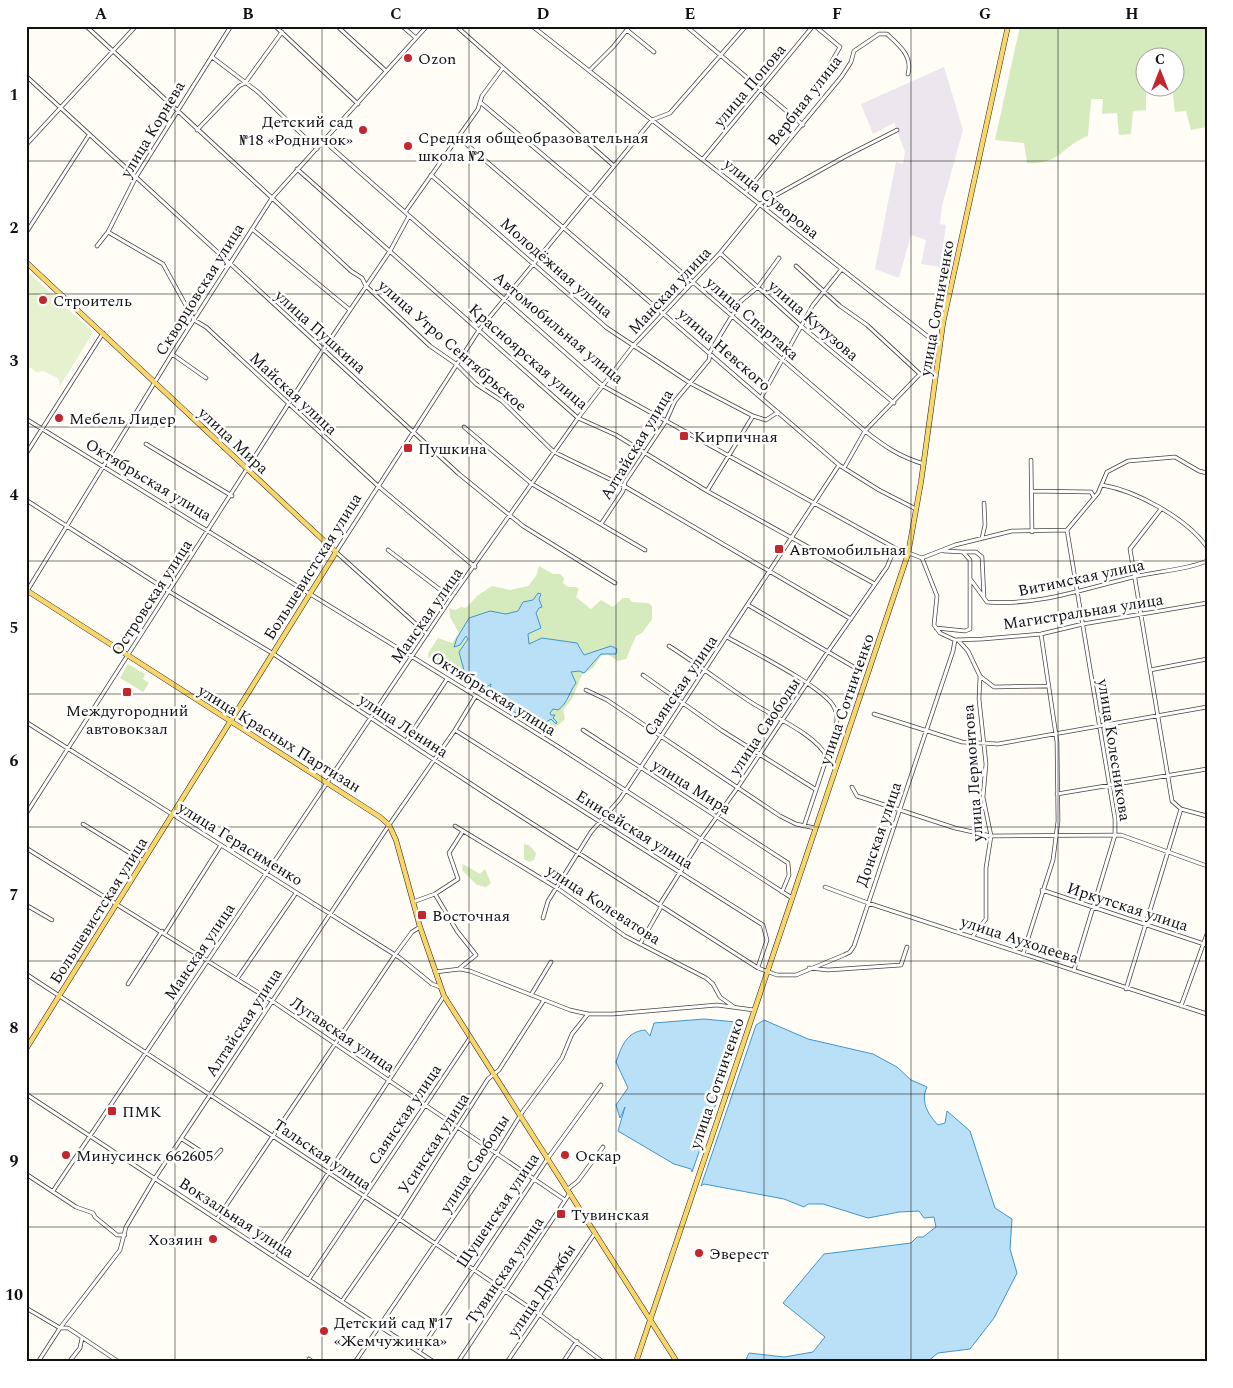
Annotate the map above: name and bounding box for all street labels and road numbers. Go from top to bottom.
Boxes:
street label: улица Попова [707,39,792,133]
street label: Вербная улица [762,50,848,151]
street label: улица Корнева [114,76,191,184]
street label: улица Суворова [718,152,825,245]
street label: Молодёжная улица [495,212,618,324]
street label: Скворцовская улица [149,219,250,360]
street label: улица Сотниченко [913,238,961,379]
street label: Манская улица [623,241,717,340]
street label: Автомобильная улица [488,266,629,390]
street label: улица Спартака [700,271,805,366]
street label: улица Утро Сентябрьское [372,273,532,417]
street label: улица Кутузова [762,274,864,367]
street label: улица Пушкина [268,283,372,380]
street label: Красноярская улица [463,298,594,416]
street label: улица Невского [672,302,776,397]
street label: Майская улица [244,347,343,441]
street label: Алтайская улица [594,384,680,505]
street label: улица Мира [192,401,274,480]
street label: Октябрьская улица [81,433,216,527]
street label: Большевистская улица [258,488,368,645]
street label: Островская улица [105,535,199,660]
street label: Витимская улица [1016,553,1147,603]
street label: Манская улица [385,562,469,669]
street label: Магистральная улица [1001,587,1165,637]
street label: Саянская улица [638,630,724,741]
street label: улица Сотниченко [813,630,881,769]
street label: Октябрьская улица [426,646,561,742]
street label: улица Свободы [723,673,807,781]
street label: улица Колесникова [1091,676,1137,823]
street label: улица Красных Партизан [192,678,366,799]
street label: улица Ленина [353,687,453,764]
street label: улица Лермонтова [956,703,990,843]
street label: улица Мира [646,753,736,821]
street label: Донская улица [850,778,908,890]
street label: Енисейская улица [571,784,698,876]
street label: улица Герасименко [172,795,308,892]
street label: Большевистская улица [44,832,154,989]
street label: улица Колеватова [541,858,666,951]
street label: Иркутская улица [1064,876,1192,938]
street label: Манская улица [158,898,241,1005]
street label: улица Ауходеева [957,909,1082,970]
street label: Алтайская улица [200,963,288,1082]
street label: Лугавская улица [285,991,400,1079]
street label: улица Сотниченко [683,1014,751,1153]
street label: Саянская улица [362,1059,448,1170]
street label: Усинская улица [392,1088,476,1199]
street label: улица Свободы [433,1109,516,1218]
street label: Тальская улица [268,1113,377,1197]
street label: Шушенская улица [450,1148,545,1273]
street label: Вокзальная улица [174,1171,299,1264]
street label: Тувинская улица [460,1212,550,1329]
street label: улица Дружбы [501,1239,582,1343]

